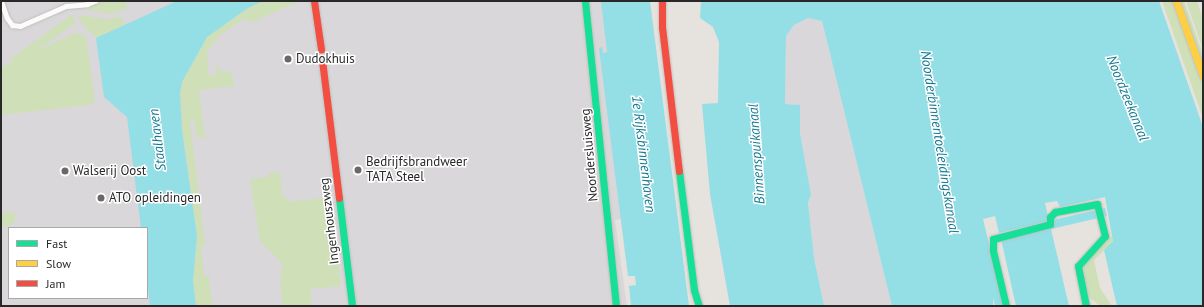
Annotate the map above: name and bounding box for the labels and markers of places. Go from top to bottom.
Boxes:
place label: Dudokhuis [296,51,355,67]
marker: Dudokhuis [283,54,293,64]
place label: Bedrijfsbrandweer TATA Steel [366,155,467,186]
place label: Walserij Oost [73,163,146,179]
marker: Bedrijfsbrandweer TATA Steel [353,165,363,175]
marker: Walserij Oost [60,166,70,176]
place label: ATO opleidingen [109,190,201,206]
marker: ATO opleidingen [96,193,106,203]

